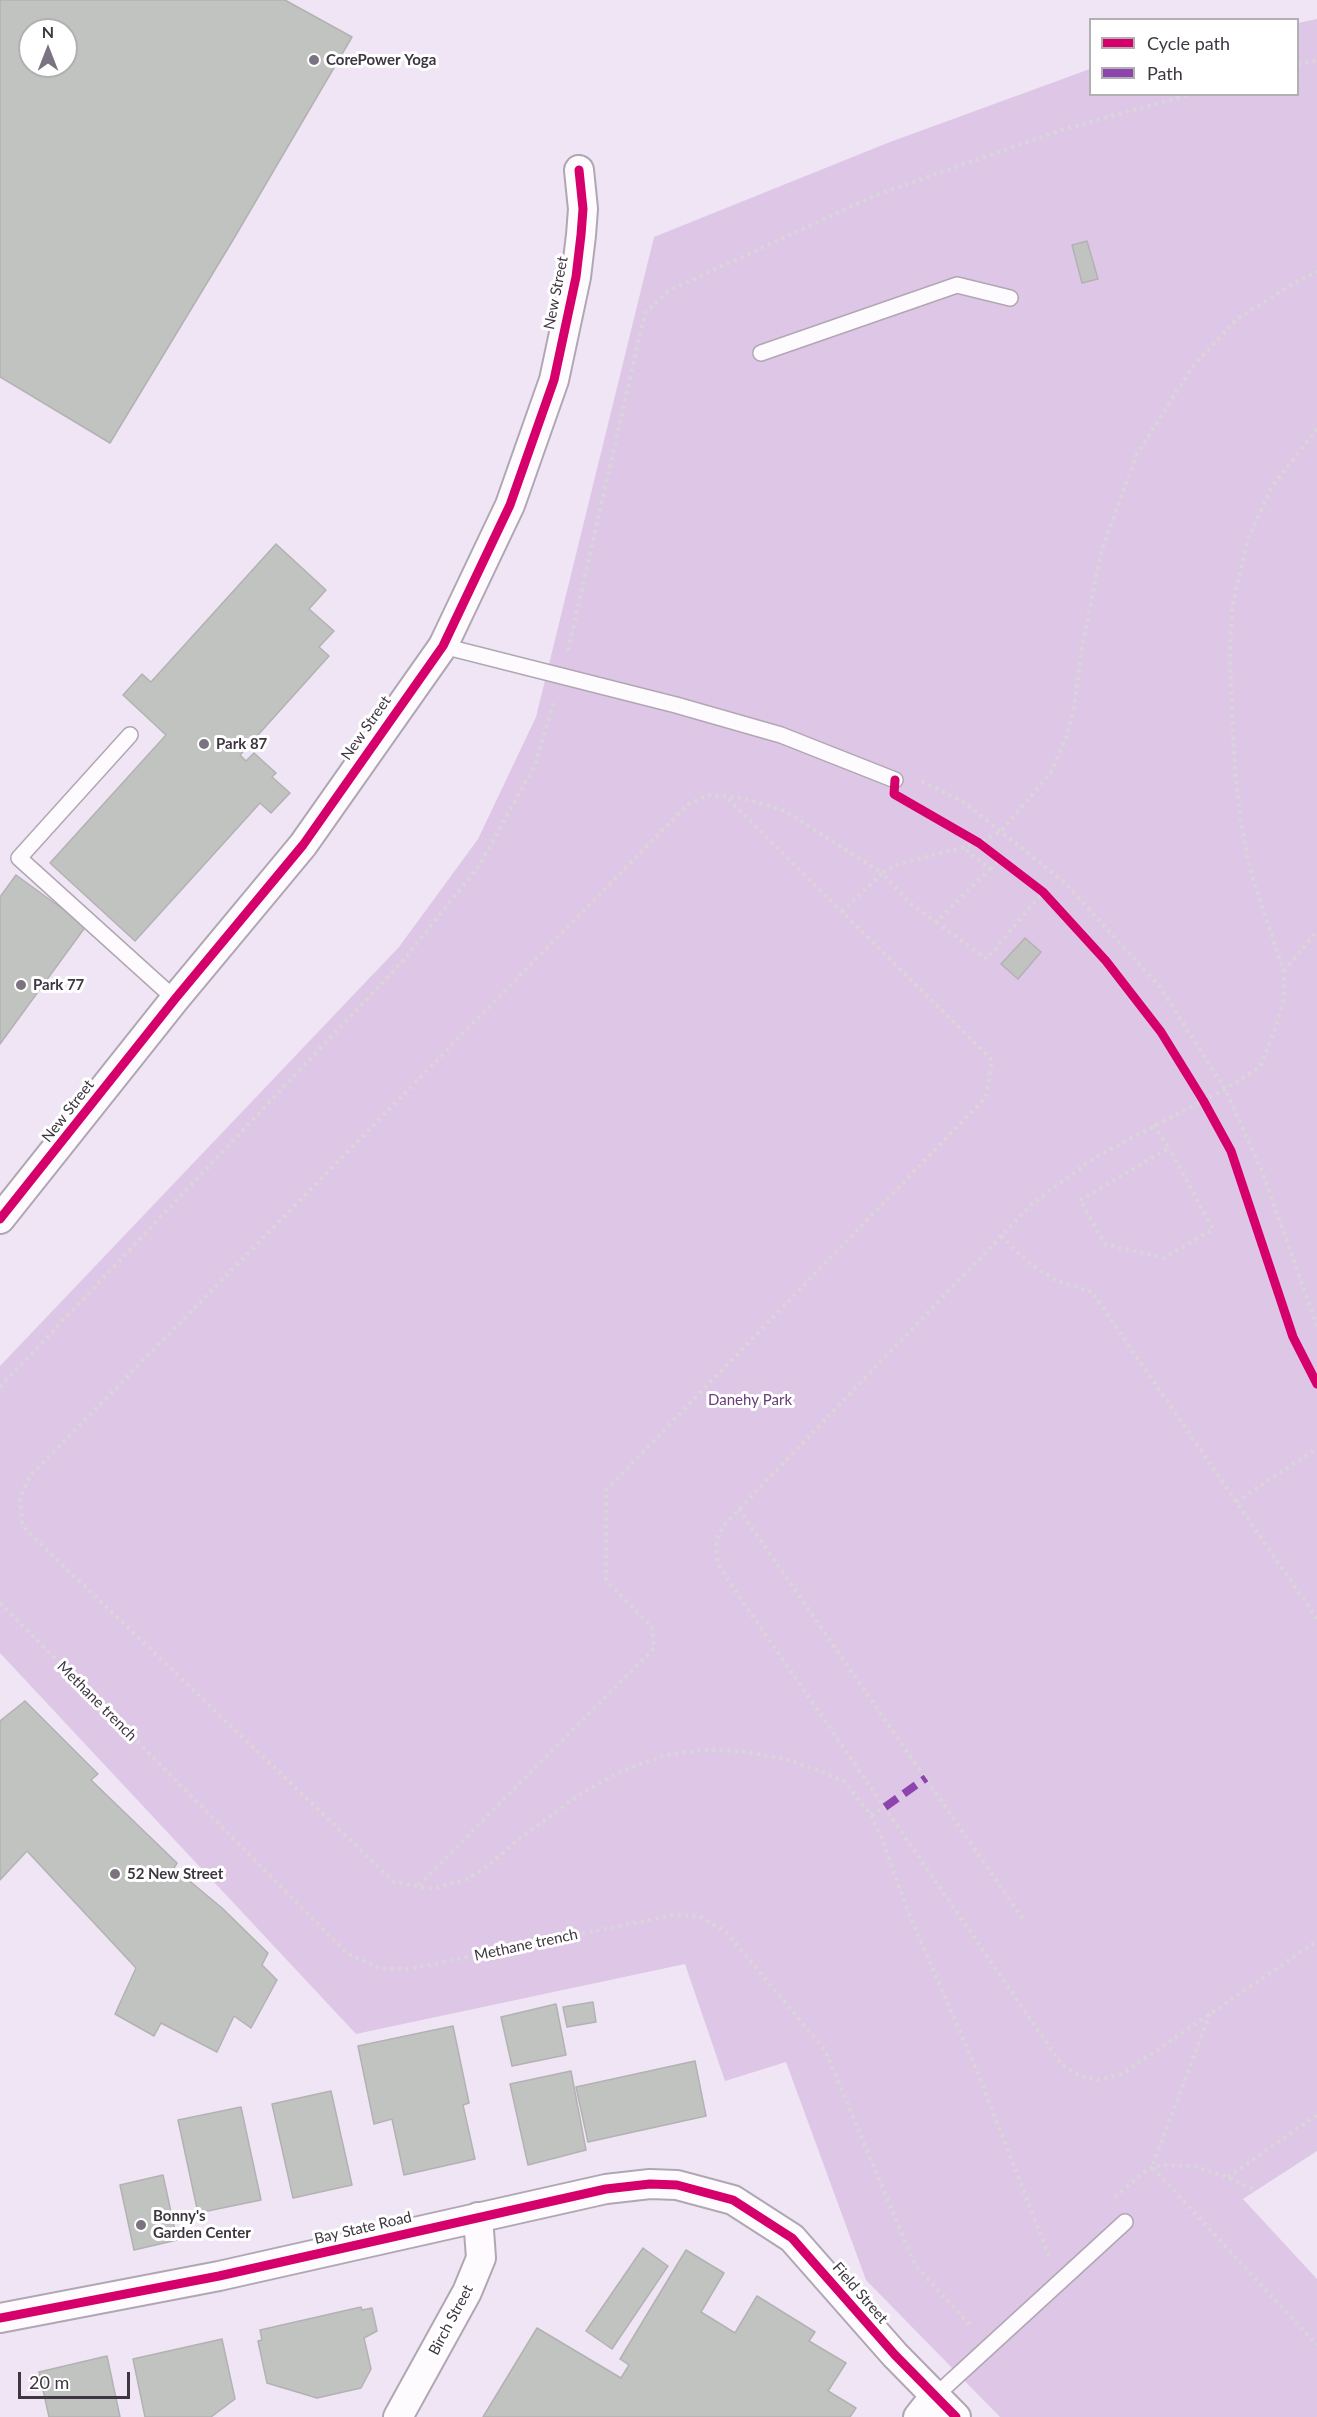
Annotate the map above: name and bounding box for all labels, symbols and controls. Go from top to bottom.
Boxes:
north arrow [18,18,78,78]
legend [1089,18,1299,96]
text: N [42,22,54,41]
text: Cycle path [1147,32,1230,54]
place label: CorePower Yoga [326,51,436,69]
marker: CorePower Yoga [307,53,321,67]
text: Path [1147,62,1183,84]
street label: New Street [540,255,572,331]
street label: New Street [337,692,395,764]
place label: Park 87 [216,735,267,753]
marker: Park 87 [197,737,211,751]
place label: Park 77 [33,976,84,994]
marker: Park 77 [14,978,28,992]
street label: New Street [38,1076,98,1146]
park label: Danehy Park [708,1391,792,1409]
street label: Methane trench [53,1657,141,1745]
place label: 52 New Street [127,1865,223,1883]
marker: 52 New Street [108,1867,122,1881]
street label: Methane trench [473,1925,579,1965]
place label: Bonny's Garden Center [153,2207,251,2242]
street label: Bay State Road [313,2208,413,2248]
marker: Bonny's Garden Center [134,2218,148,2232]
street label: Field Street [829,2259,891,2327]
street label: Birch Street [425,2282,477,2358]
scale bar [21,2360,134,2398]
text: 20 m [29,2371,69,2393]

